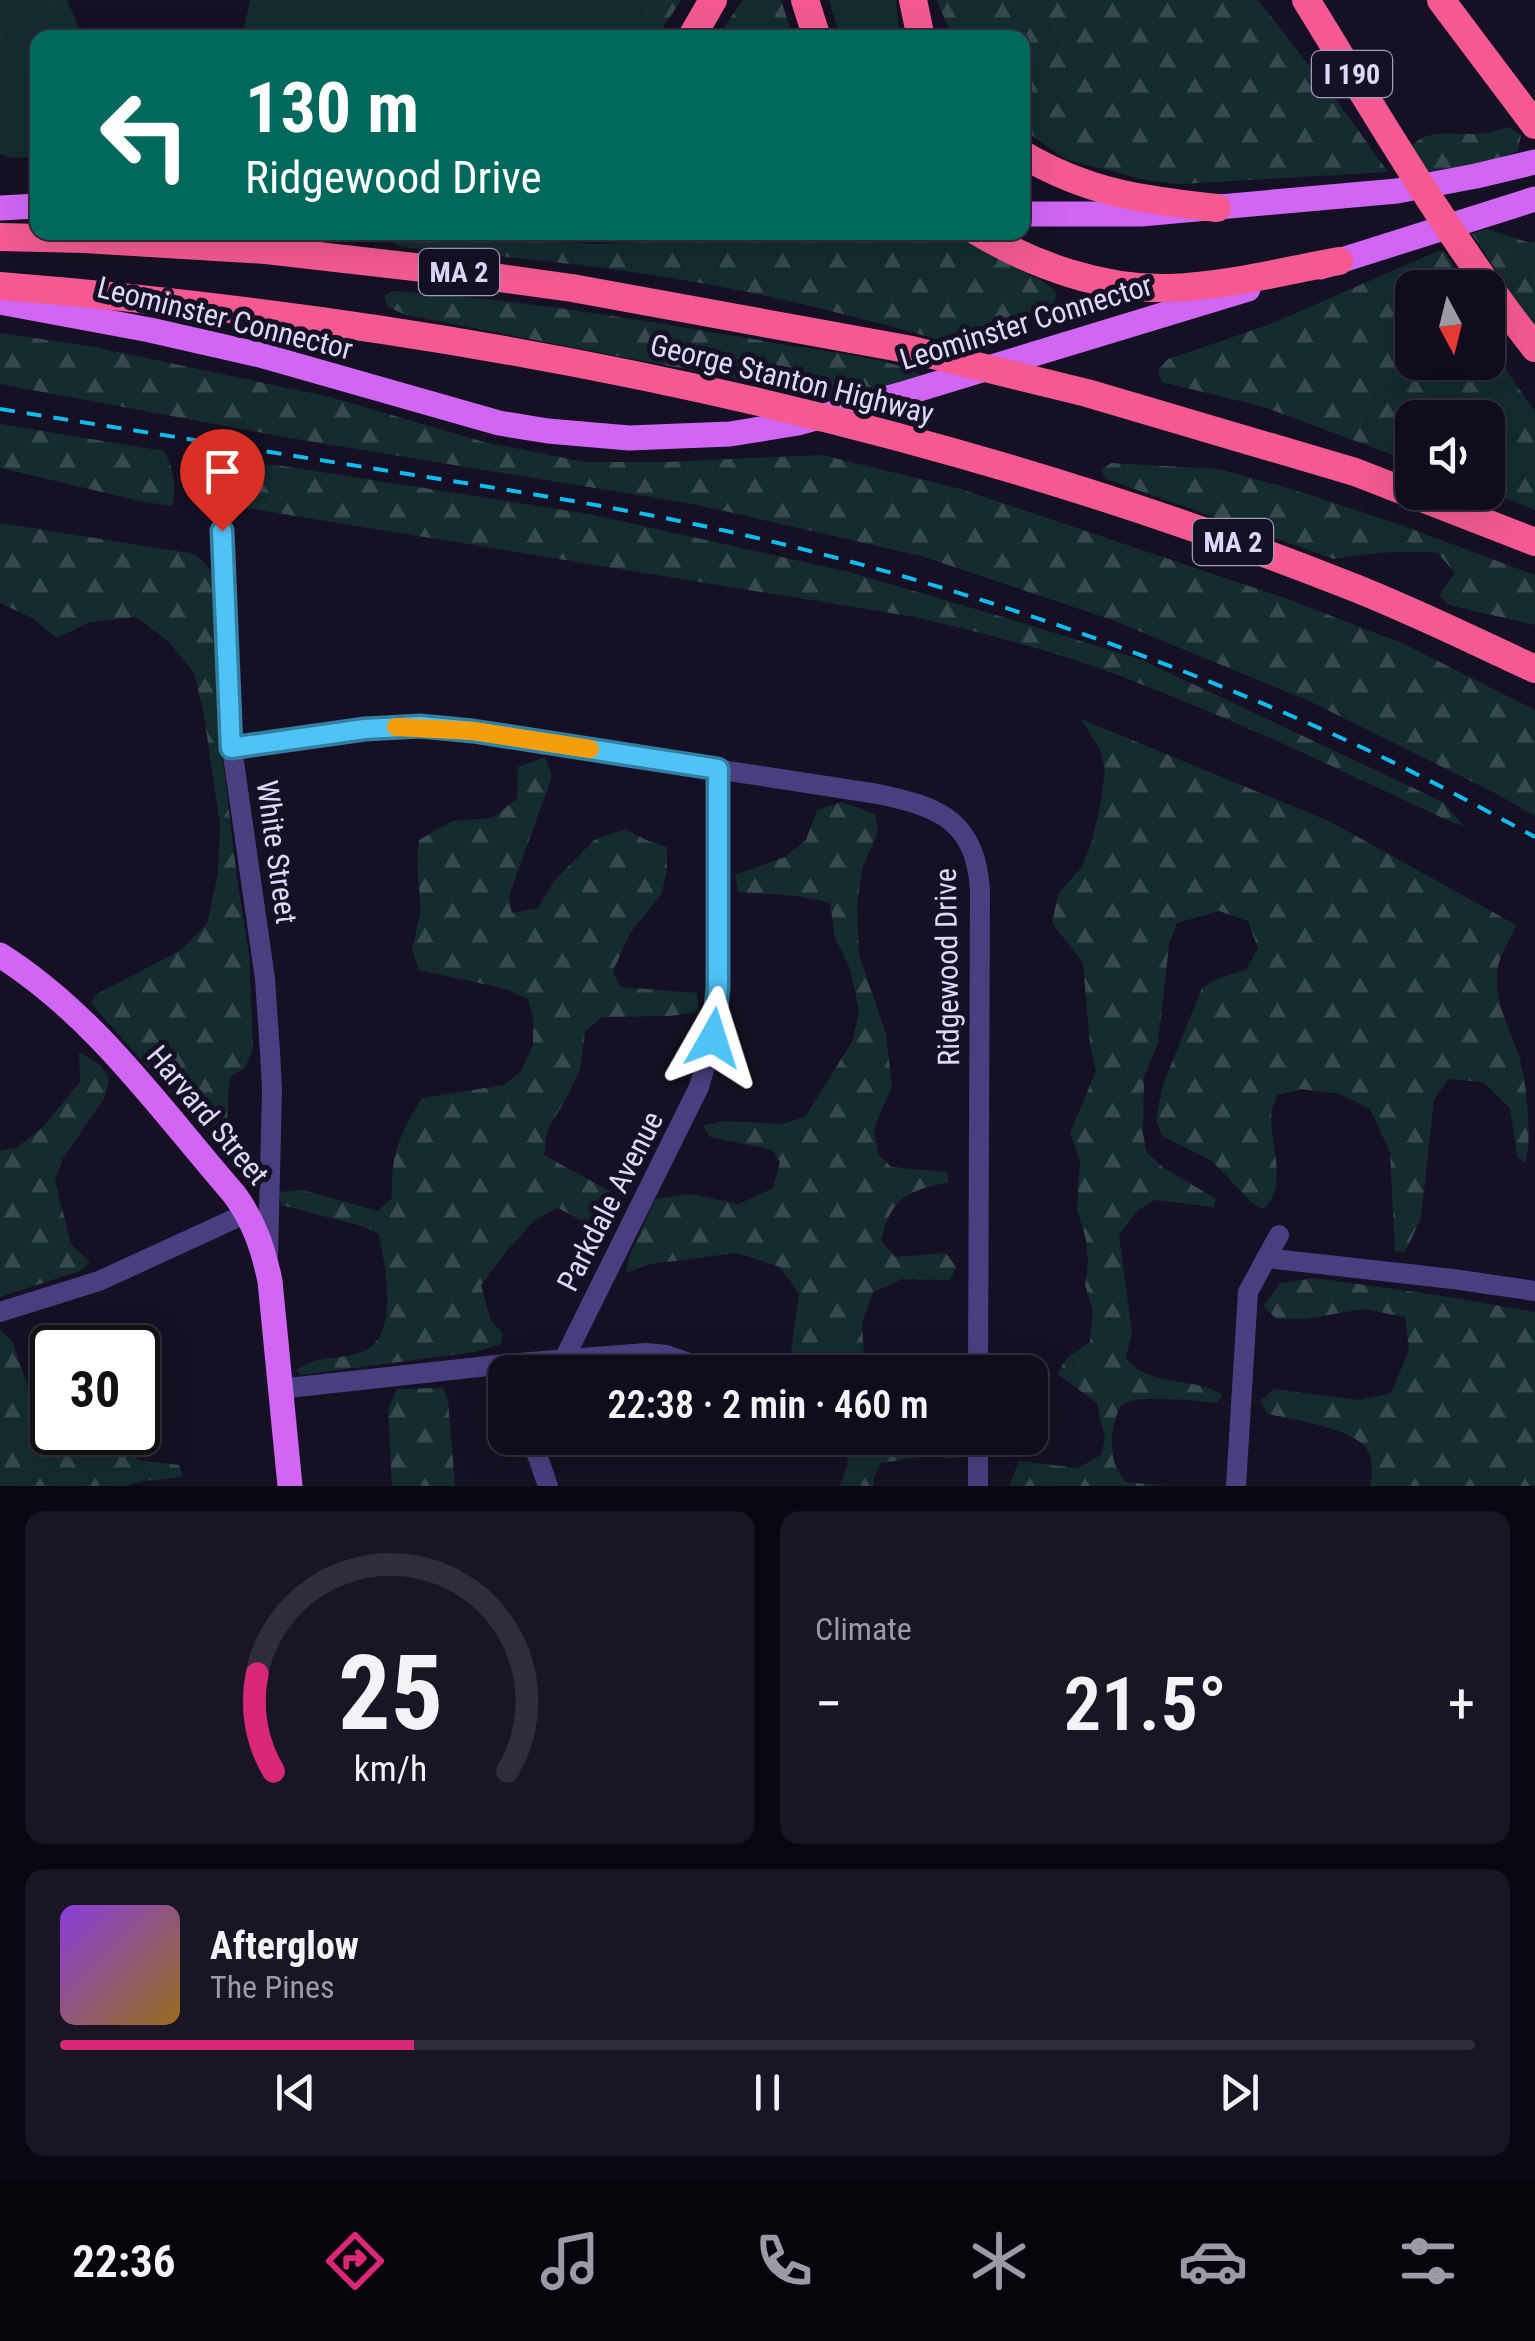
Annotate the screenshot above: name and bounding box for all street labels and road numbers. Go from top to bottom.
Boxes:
road number: I 190 [1312,51,1392,97]
road number: MA 2 [419,249,499,295]
street label: Leominster Connector [896,267,1156,377]
street label: Leominster Connector [94,269,356,367]
street label: George Stanton Highway [647,327,937,431]
road number: MA 2 [1193,519,1273,565]
street label: White Street [250,778,304,926]
street label: Ridgewood Drive [928,868,966,1066]
street label: Harvard Street [140,1039,276,1191]
street label: Parkdale Avenue [550,1105,670,1297]

